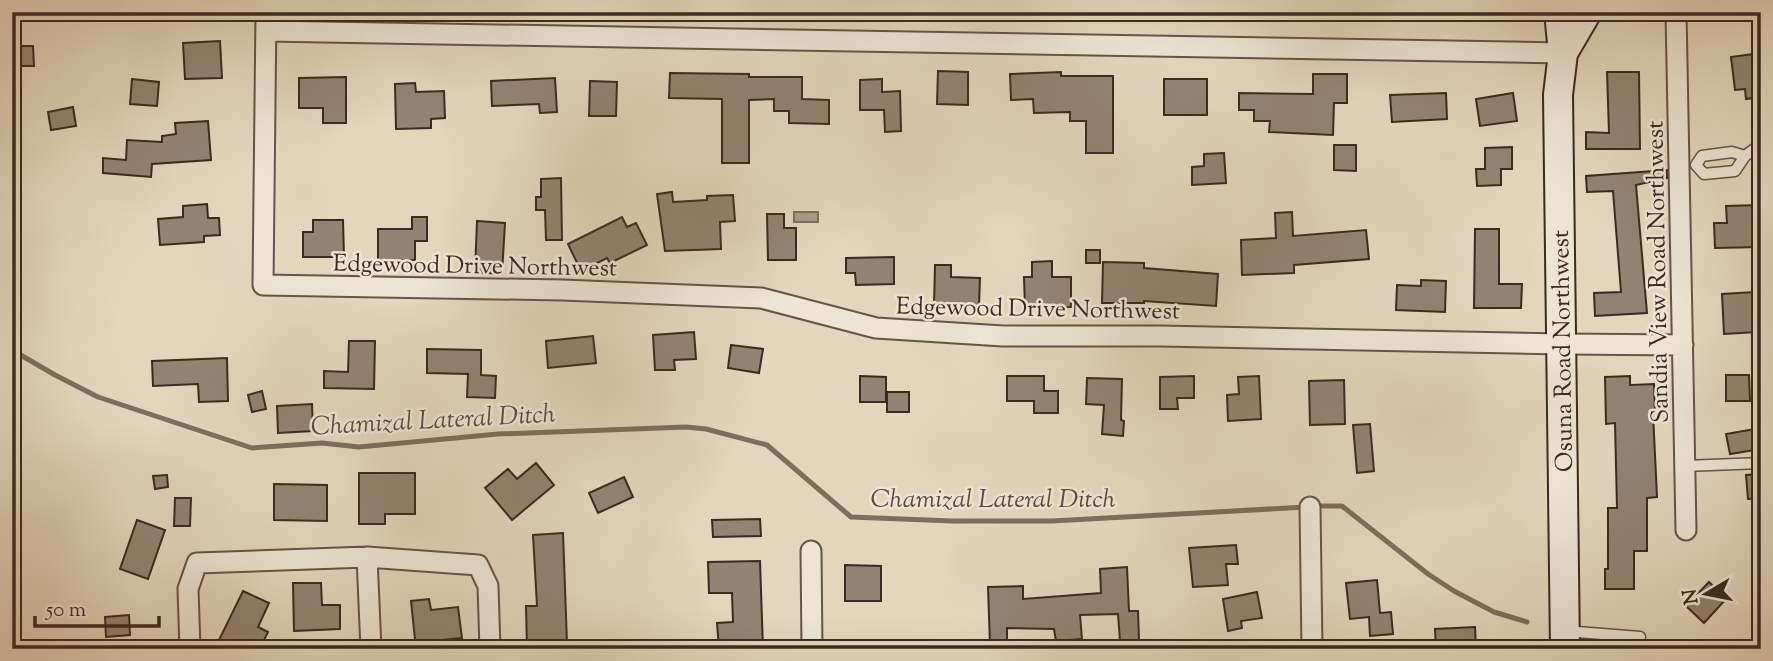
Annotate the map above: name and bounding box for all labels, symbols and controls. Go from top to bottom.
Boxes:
street label: Sandia View Road Northwest [1639,120,1679,424]
street label: Osuna Road Northwest [1545,230,1583,472]
street label: Edgewood Drive Northwest [333,248,617,286]
street label: Edgewood Drive Northwest [896,291,1180,329]
water label: Chamizal Lateral Ditch [310,397,557,446]
water label: Chamizal Lateral Ditch [871,482,1116,519]
north arrow [1672,560,1742,630]
scale bar [35,584,159,628]
text: N [1677,587,1706,606]
text: 50 m [45,596,86,626]

